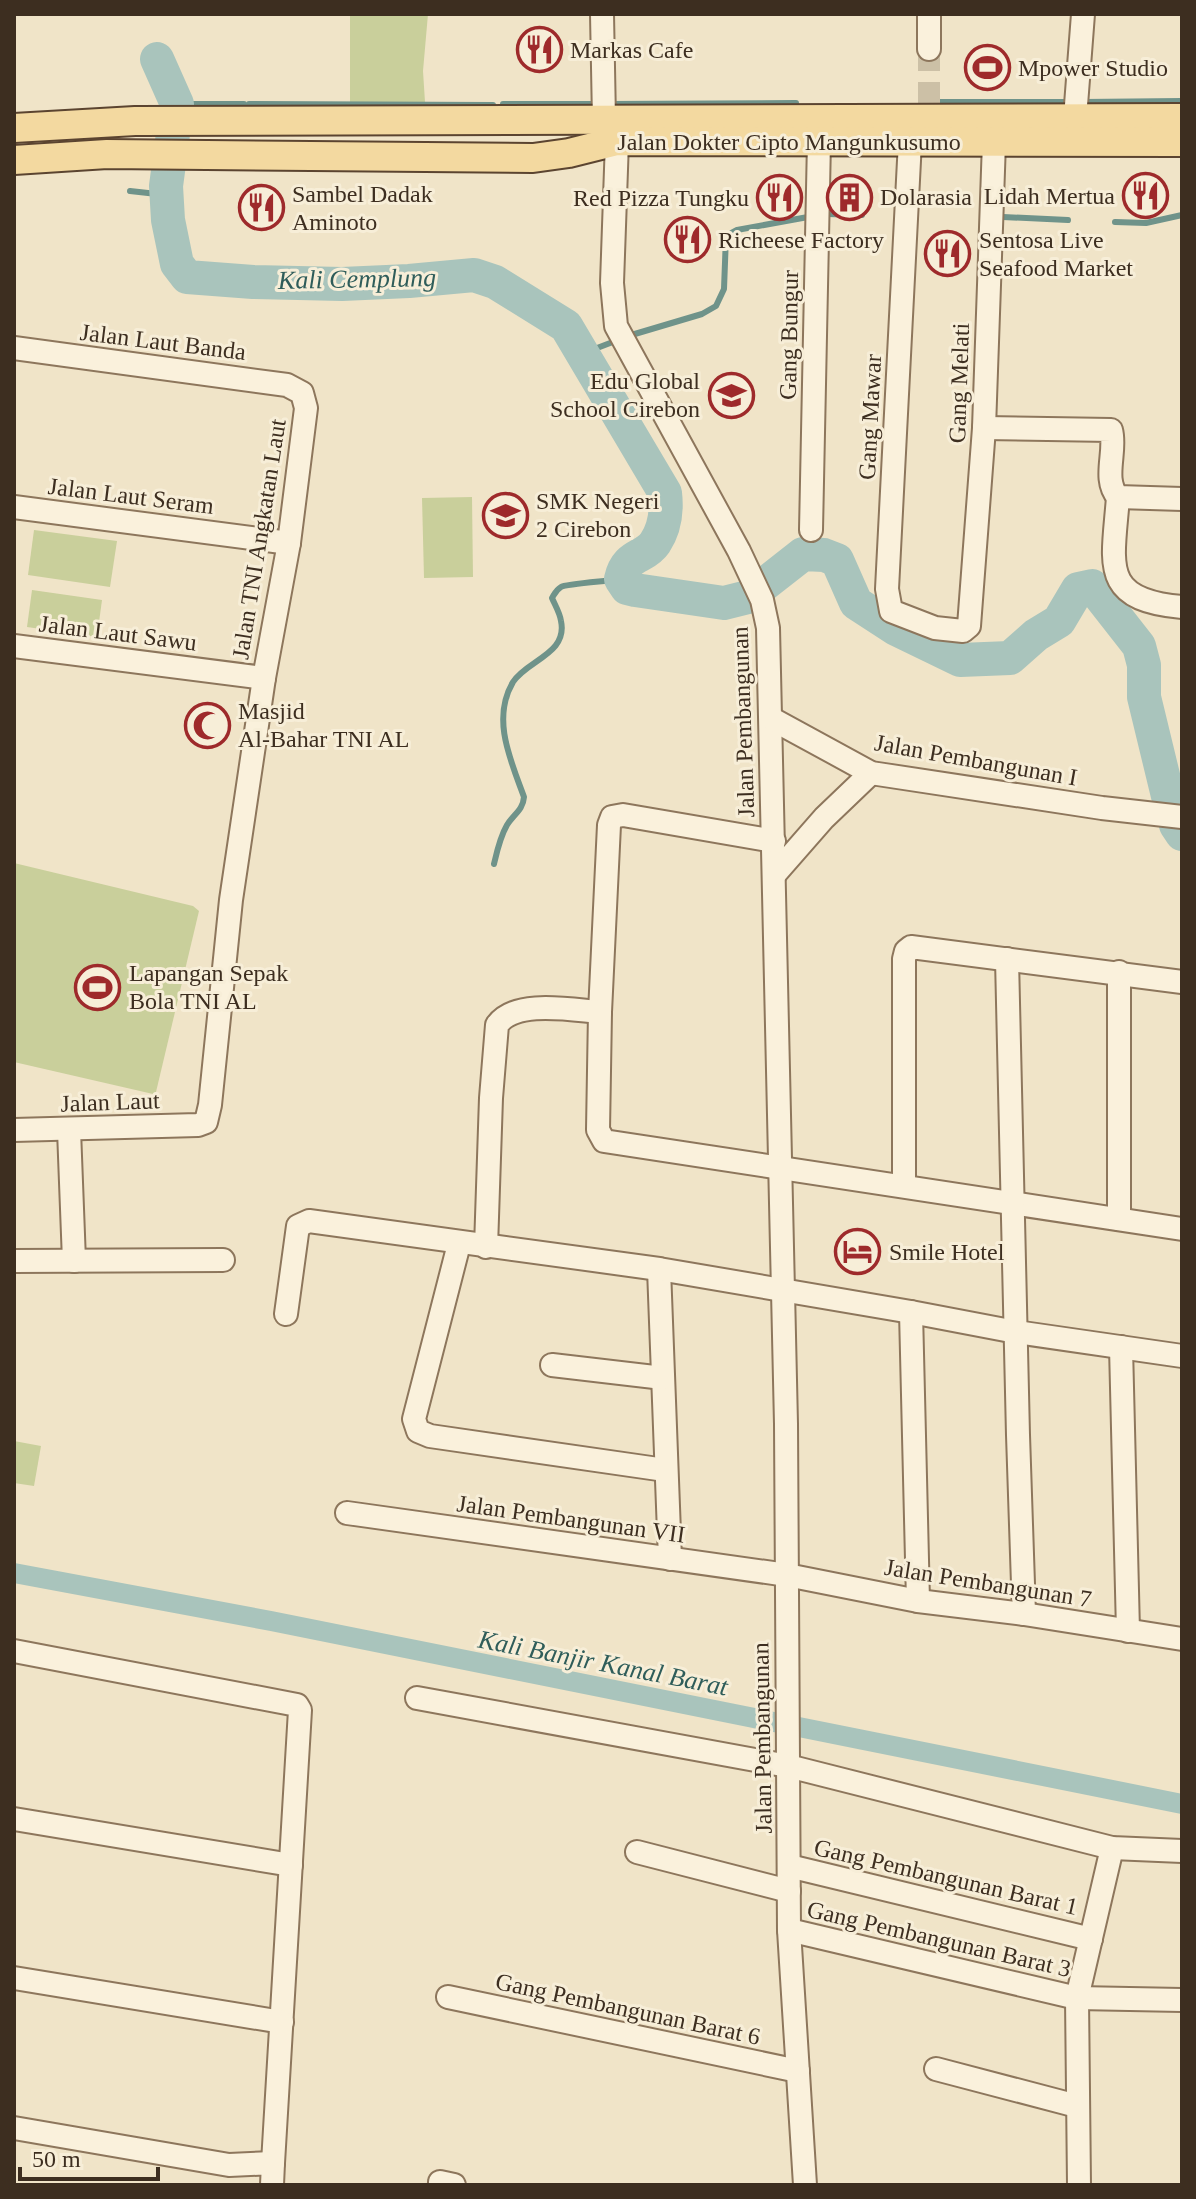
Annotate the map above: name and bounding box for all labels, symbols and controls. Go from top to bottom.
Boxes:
restaurant icon: Markas Cafe [515,26,563,74]
place label: Markas Cafe [570,37,693,63]
sports icon: Mpower Studio [963,44,1011,92]
place label: Mpower Studio [1018,55,1168,81]
street label: Jalan Dokter Cipto Mangunkusumo [617,129,961,155]
restaurant icon: Lidah Mertua [1122,172,1170,220]
building icon: Dolarasia [825,173,873,221]
restaurant icon: Red Pizza Tungku [756,174,804,222]
place label: Sambel Dadak Aminoto [292,181,433,235]
place label: Lidah Mertua [984,183,1115,209]
restaurant icon: Sambel Dadak Aminoto [237,184,285,232]
place label: Dolarasia [880,184,972,210]
place label: Red Pizza Tungku [573,185,749,211]
restaurant icon: Richeese Factory [663,216,711,264]
place label: Richeese Factory [718,227,884,253]
place label: Sentosa Live Seafood Market [979,227,1133,281]
restaurant icon: Sentosa Live Seafood Market [924,230,972,278]
water label: Kali Cemplung [277,263,436,295]
street label: Gang Bungur [775,270,803,400]
street label: Jalan Laut Banda [79,319,248,365]
street label: Gang Melati [944,322,974,444]
street label: Gang Mawar [854,353,886,481]
place label: Edu Global School Cirebon [550,368,700,422]
school or university icon: Edu Global School Cirebon [707,371,755,419]
street label: Jalan TNI Angkatan Laut [227,417,291,661]
street label: Jalan Laut Seram [47,473,216,519]
place label: SMK Negeri 2 Cirebon [536,488,660,542]
school or university icon: SMK Negeri 2 Cirebon [481,491,529,539]
street label: Jalan Laut Sawu [38,610,198,656]
street label: Jalan Pembangunan [727,626,759,818]
place label: Masjid Al-Bahar TNI AL [238,698,410,752]
mosque icon: Masjid Al-Bahar TNI AL [183,701,231,749]
street label: Jalan Pembangunan I [873,729,1079,791]
place label: Lapangan Sepak Bola TNI AL [129,960,288,1014]
sports icon: Lapangan Sepak Bola TNI AL [74,963,122,1011]
street label: Jalan Laut [60,1087,160,1117]
hotel icon: Smile Hotel [834,1228,882,1276]
place label: Smile Hotel [889,1239,1005,1265]
street label: Jalan Pembangunan VII [455,1490,687,1548]
street label: Jalan Pembangunan 7 [883,1554,1093,1612]
water label: Kali Banjir Kanal Barat [475,1624,731,1702]
street label: Jalan Pembangunan [747,1642,777,1834]
street label: Gang Pembangunan Barat 1 [812,1834,1080,1920]
street label: Gang Pembangunan Barat 3 [805,1896,1073,1982]
street label: Gang Pembangunan Barat 6 [493,1968,763,2050]
scale bar [20,2131,158,2181]
text: 50 m [32,2146,81,2172]

